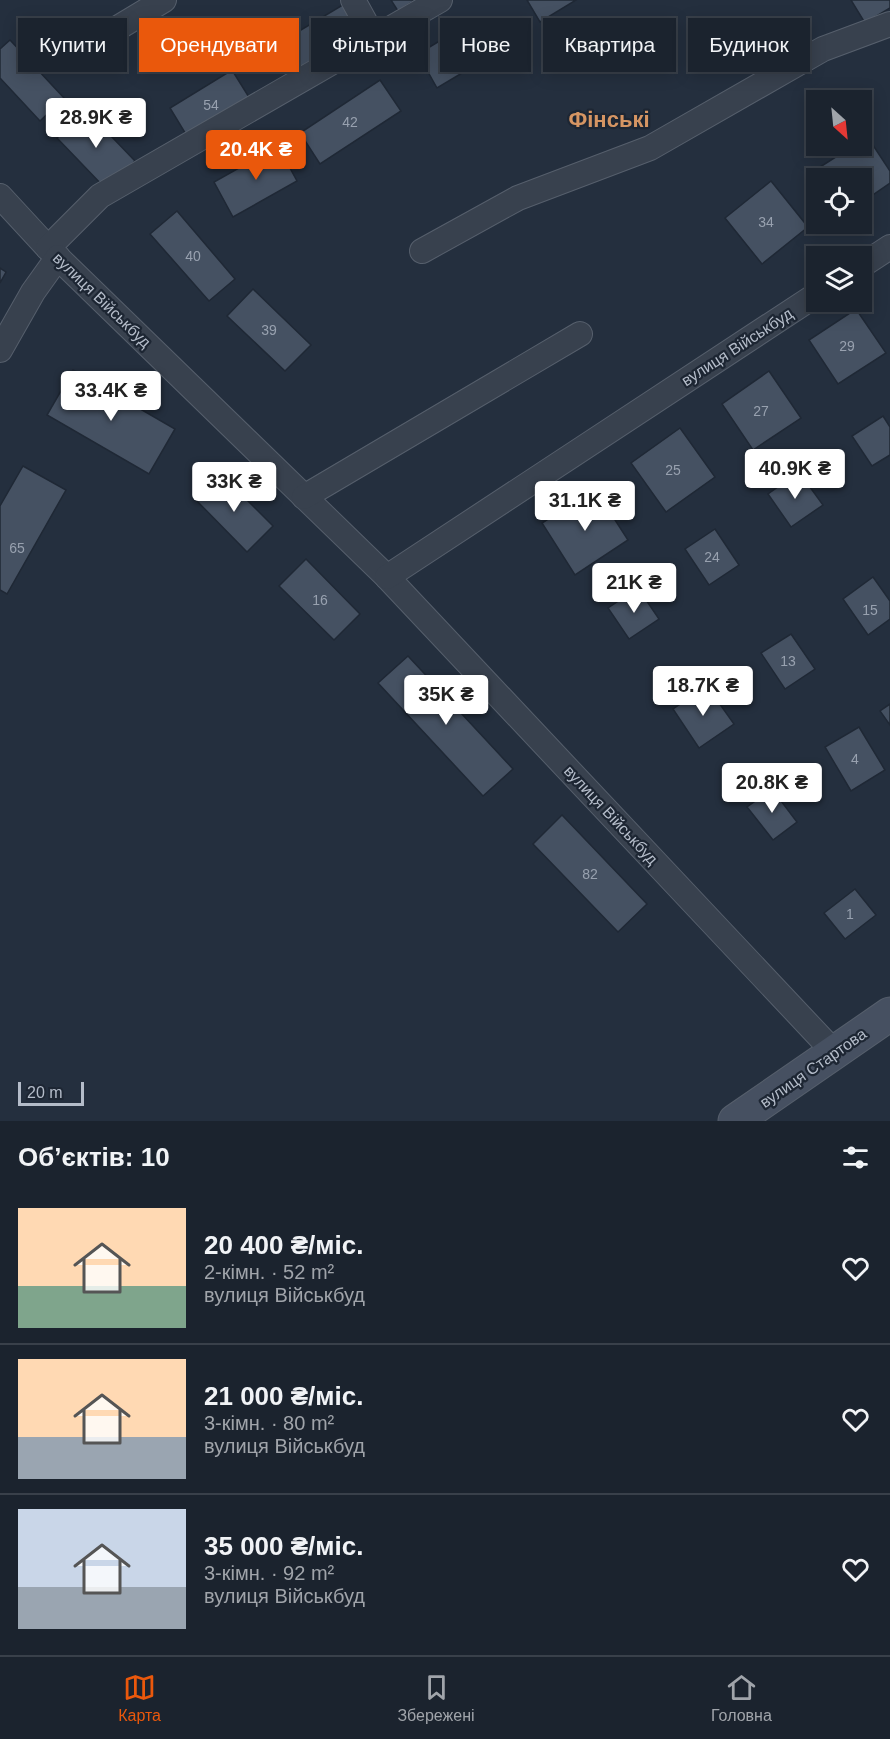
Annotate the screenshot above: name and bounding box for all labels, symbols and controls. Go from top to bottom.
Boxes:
chip: Купити [18,18,127,72]
chip: Орендувати [139,18,299,72]
chip: Фільтри [311,18,428,72]
chip: Нове [440,18,531,72]
chip: Квартира [543,18,676,72]
chip: Будинок [688,18,810,72]
north arrow [806,90,872,156]
map controls [806,90,872,312]
house number: 54 [203,97,219,113]
pin: 28.9K ₴ [41,98,151,149]
text: 28.9K ₴ [60,106,132,128]
district label: Фінські [568,107,650,132]
house number: 42 [342,114,358,130]
pin: 20.4K ₴ [201,130,311,181]
text: 20.4K ₴ [220,138,292,160]
button: locate [806,168,872,234]
house number: 34 [758,214,774,230]
button: layers [806,246,872,312]
house number: 40 [185,248,201,264]
street label: вулиця Військбуд [50,249,155,351]
street label: вулиця Військбуд [678,304,796,389]
house number: 39 [261,322,277,338]
house number: 29 [839,338,855,354]
pin: 33.4K ₴ [56,371,166,422]
text: 33.4K ₴ [75,379,147,401]
house number: 27 [753,403,769,419]
pin: 40.9K ₴ [740,449,850,500]
text: 40.9K ₴ [759,457,831,479]
pin: 33K ₴ [192,462,276,513]
house number: 25 [665,462,681,478]
text: 33K ₴ [206,470,262,492]
pin: 31.1K ₴ [530,481,640,532]
text: 31.1K ₴ [549,489,621,511]
house number: 65 [9,540,25,556]
house number: 24 [704,549,720,565]
pin: 21K ₴ [592,563,676,614]
text: 21K ₴ [606,571,662,593]
house number: 16 [312,592,328,608]
house number: 15 [862,602,878,618]
house number: 13 [780,653,796,669]
pin: 18.7K ₴ [648,666,758,717]
text: 18.7K ₴ [667,674,739,696]
pin: 35K ₴ [404,675,488,726]
text: 35K ₴ [418,683,474,705]
house number: 4 [851,751,859,767]
street label: вулиця Військбуд [561,762,662,868]
pin: 20.8K ₴ [717,763,827,814]
text: 20.8K ₴ [736,771,808,793]
house number: 82 [582,866,598,882]
house number: 1 [846,906,854,922]
street label: вулиця Стартова [757,1025,869,1111]
scale bar [18,1079,84,1106]
text: 20 m [27,1084,63,1101]
icon: filters [839,1141,872,1174]
text: Об’єктів: 10 [18,1142,170,1172]
text: 20 400 ₴/міс. [204,1230,363,1260]
icon: home [66,1232,138,1304]
icon: heart [839,1252,872,1285]
text: 2-кімн. · 52 m² [204,1261,334,1283]
text: вулиця Військбуд [204,1284,365,1306]
text: 21 000 ₴/міс. [204,1381,363,1411]
icon: home [66,1383,138,1455]
icon: heart [839,1403,872,1436]
text: 3-кімн. · 80 m² [204,1412,334,1434]
text: вулиця Військбуд [204,1435,365,1457]
text: 35 000 ₴/міс. [204,1531,363,1561]
icon: home [66,1533,138,1605]
icon: heart [839,1553,872,1586]
text: 3-кімн. · 92 m² [204,1562,334,1584]
text: вулиця Військбуд [204,1585,365,1607]
tab: Карта [118,1671,161,1725]
tab: Збережені [397,1671,475,1725]
tab: Головна [711,1671,772,1725]

